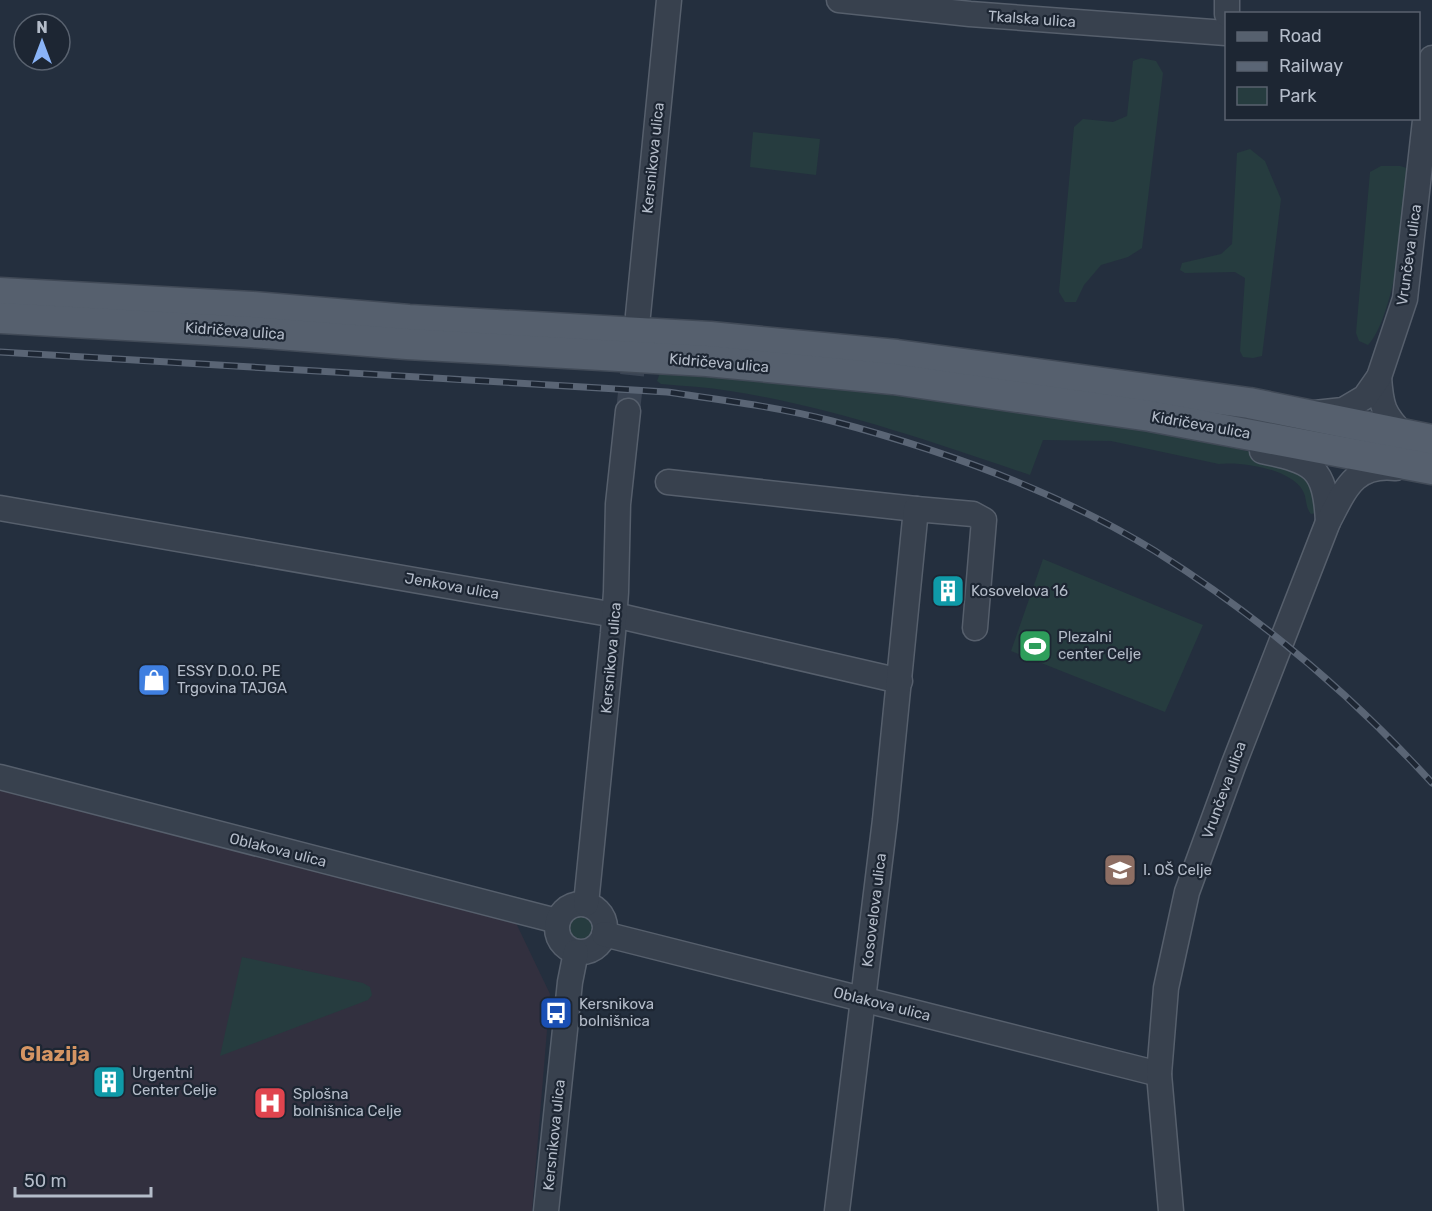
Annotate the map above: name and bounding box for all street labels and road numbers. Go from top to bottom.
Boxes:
street label: Tkalska ulica [988,7,1076,31]
street label: Kersnikova ulica [638,102,668,214]
street label: Vrunčeva ulica [1393,203,1425,307]
street label: Kidričeva ulica [184,319,286,343]
street label: Kidričeva ulica [668,350,770,376]
street label: Kidričeva ulica [1150,407,1252,443]
street label: Jenkova ulica [403,569,501,603]
street label: Kersnikova ulica [597,602,625,714]
street label: Vrunčeva ulica [1198,739,1250,841]
street label: Oblakova ulica [228,829,328,871]
street label: Kosovelova ulica [858,852,890,968]
street label: Oblakova ulica [832,983,932,1025]
street label: Kersnikova ulica [539,1079,569,1191]

